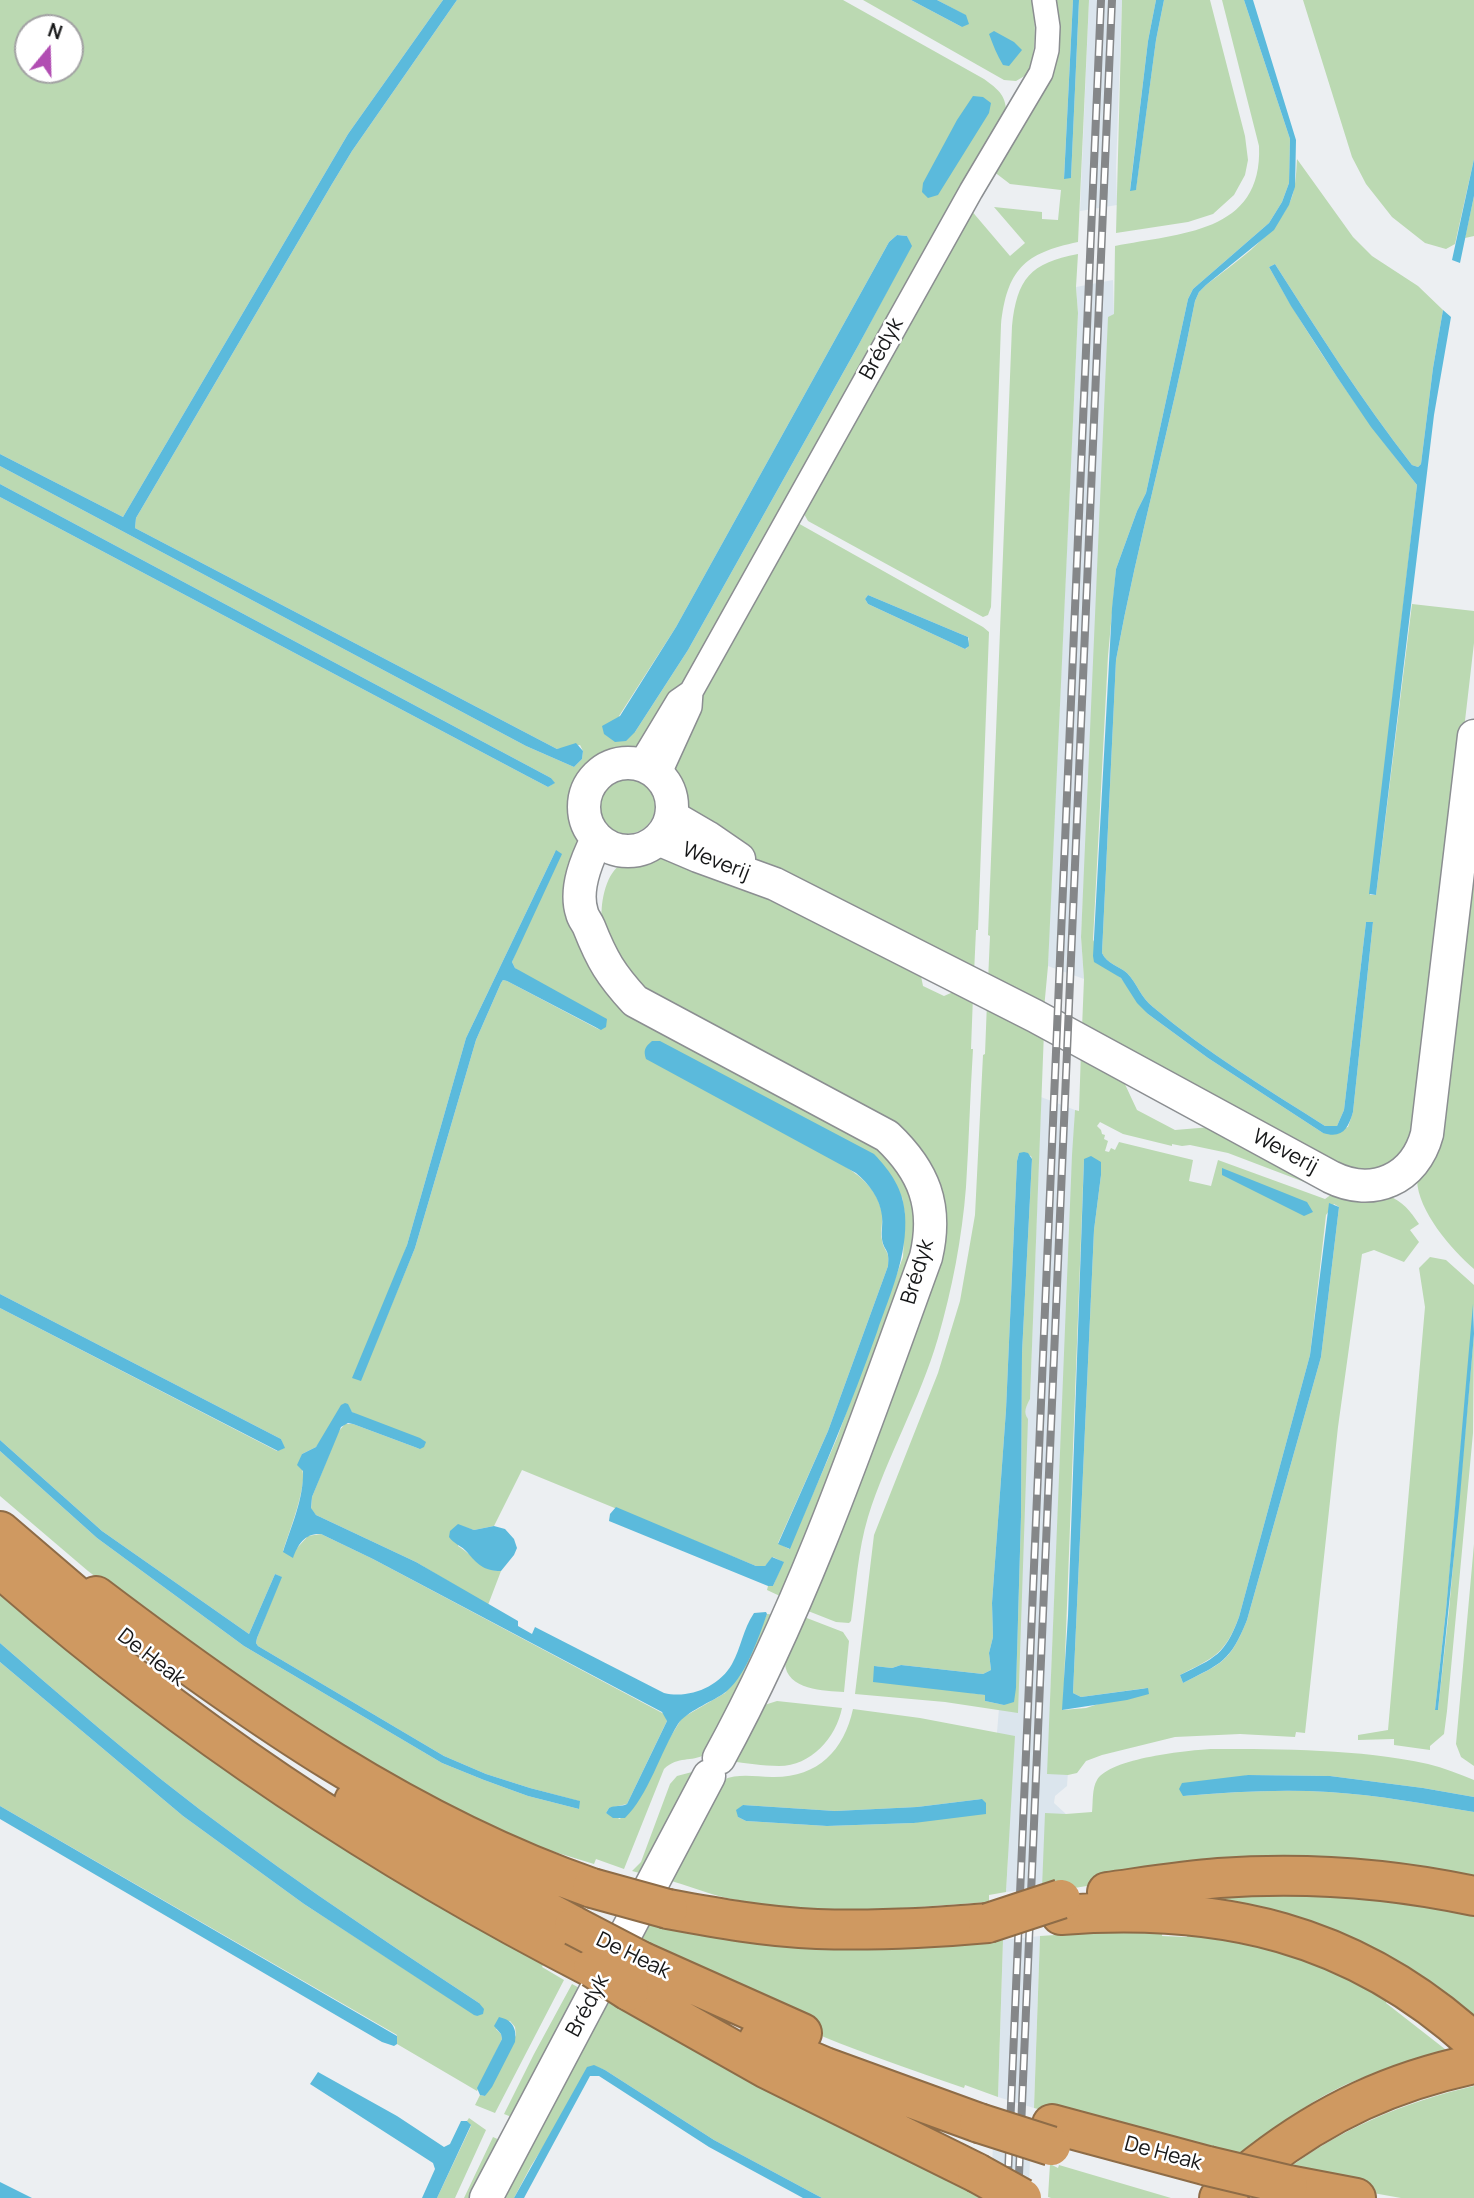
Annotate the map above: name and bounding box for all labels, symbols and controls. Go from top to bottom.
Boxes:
north arrow [14,14,84,84]
text: N [44,17,66,46]
street label: Brédyk [855,314,909,384]
street label: Weverij [679,838,753,886]
street label: Weverij [1248,1124,1322,1180]
street label: Brédyk [896,1236,940,1308]
street label: De Heak [112,1624,190,1692]
street label: De Heak [592,1927,674,1985]
street label: Brédyk [561,1971,615,2041]
street label: De Heak [1122,2132,1204,2176]

